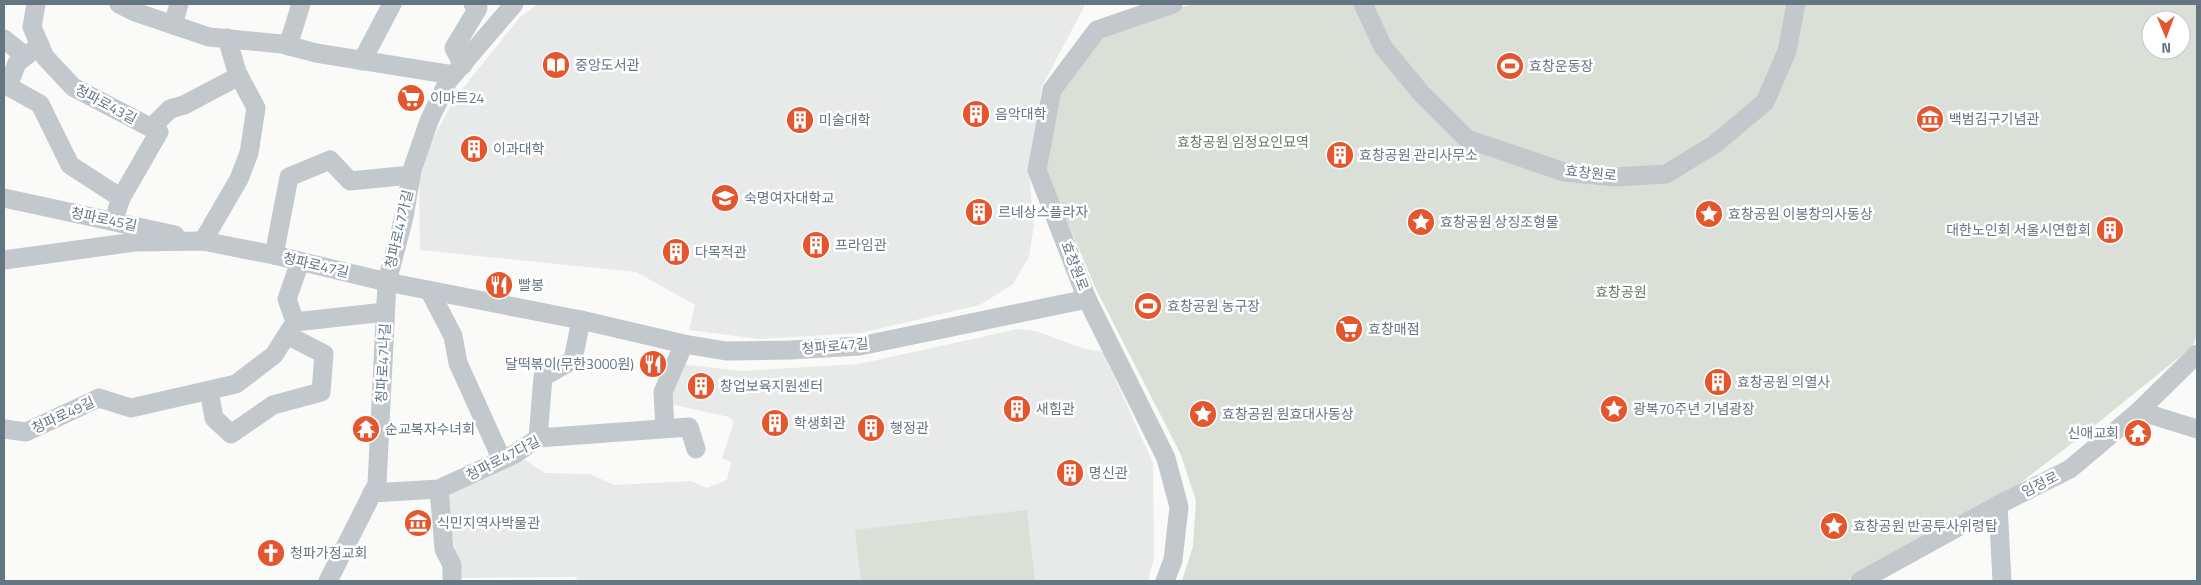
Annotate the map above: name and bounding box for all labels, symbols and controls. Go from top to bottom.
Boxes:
north arrow [2141,10,2191,60]
text: N [2161,38,2171,59]
library icon: 중앙도서관 [541,50,571,80]
sports icon: 효창운동장 [1495,51,1525,81]
place label: 중앙도서관 [575,54,640,75]
place label: 효창운동장 [1529,55,1594,76]
street label: 청파로43길 [72,79,141,129]
supermarket icon: 이마트24 [396,83,426,113]
place label: 이마트24 [430,87,484,108]
building icon: 음악대학 [961,99,991,129]
place label: 음악대학 [995,103,1047,124]
museum icon: 백범김구기념관 [1915,104,1945,134]
building icon: 미술대학 [785,105,815,135]
place label: 백범김구기념관 [1949,108,2039,129]
place label: 미술대학 [819,109,871,130]
park label: 효창공원 임정요인묘역 [1177,131,1309,152]
building icon: 이과대학 [459,134,489,164]
place label: 이과대학 [493,138,545,159]
building icon: 효창공원 관리사무소 [1325,140,1355,170]
place label: 효창공원 관리사무소 [1359,144,1478,165]
street label: 효창원로 [1564,159,1618,186]
school or university icon: 숙명여자대학교 [710,183,740,213]
place label: 숙명여자대학교 [744,187,834,208]
street label: 청파로47가길 [379,188,418,270]
building icon: 르네상스플라자 [964,197,994,227]
place icon: 효창공원 이봉창의사동상 [1694,199,1724,229]
street label: 청파로45길 [69,201,139,236]
place label: 르네상스플라자 [998,201,1088,222]
place label: 효창공원 이봉창의사동상 [1728,203,1873,224]
place icon: 효창공원 상징조형물 [1406,207,1436,237]
place label: 효창공원 상징조형물 [1440,211,1559,232]
building icon: 대한노인회 서울시연합회 [2095,215,2125,245]
place label: 대한노인회 서울시연합회 [1946,219,2091,240]
building icon: 프라임관 [801,230,831,260]
place label: 프라임관 [835,234,887,255]
building icon: 다목적관 [661,237,691,267]
street label: 효창원로 [1056,238,1095,294]
place label: 다목적관 [695,241,747,262]
street label: 청파로47길 [281,247,351,282]
restaurant icon: 빨봉 [484,270,514,300]
place label: 빨봉 [518,274,544,295]
park label: 효창공원 [1595,281,1647,302]
sports icon: 효창공원 농구장 [1133,291,1163,321]
place label: 효창공원 농구장 [1167,295,1260,316]
supermarket icon: 효창매점 [1334,314,1364,344]
place label: 효창매점 [1368,318,1420,339]
street label: 청파로47나길 [370,322,395,404]
street label: 청파로47길 [801,332,869,359]
restaurant icon: 달떡볶이(무한3000원) [638,349,668,379]
place label: 달떡볶이(무한3000원) [505,353,634,374]
building icon: 효창공원 의열사 [1703,367,1733,397]
building icon: 창업보육지원센터 [686,371,716,401]
place label: 효창공원 의열사 [1737,371,1830,392]
place label: 창업보육지원센터 [720,375,823,396]
street label: 청파로49길 [28,391,98,438]
building icon: 새힘관 [1002,394,1032,424]
place icon: 광복70주년 기념광장 [1599,394,1629,424]
place label: 새힘관 [1036,398,1075,419]
place label: 광복70주년 기념광장 [1633,398,1755,419]
place icon: 효창공원 원효대사동상 [1188,399,1218,429]
place label: 효창공원 원효대사동상 [1222,403,1354,424]
building icon: 학생회관 [760,408,790,438]
place label: 학생회관 [794,412,846,433]
building icon: 행정관 [856,413,886,443]
temple icon: 순교복자수녀회 [351,414,381,444]
place label: 행정관 [890,417,929,438]
place label: 순교복자수녀회 [385,418,475,439]
temple icon: 신애교회 [2123,418,2153,448]
place label: 신애교회 [2067,422,2119,443]
street label: 청파로47다길 [462,430,543,485]
building icon: 명신관 [1055,458,1085,488]
place label: 명신관 [1089,462,1128,483]
street label: 임정로 [2018,465,2062,502]
museum icon: 식민지역사박물관 [403,508,433,538]
place icon: 효창공원 반공투사위령탑 [1819,511,1849,541]
place label: 식민지역사박물관 [437,512,540,533]
place label: 효창공원 반공투사위령탑 [1853,515,1998,536]
church icon: 청파가정교회 [256,538,286,568]
place label: 청파가정교회 [290,542,367,563]

